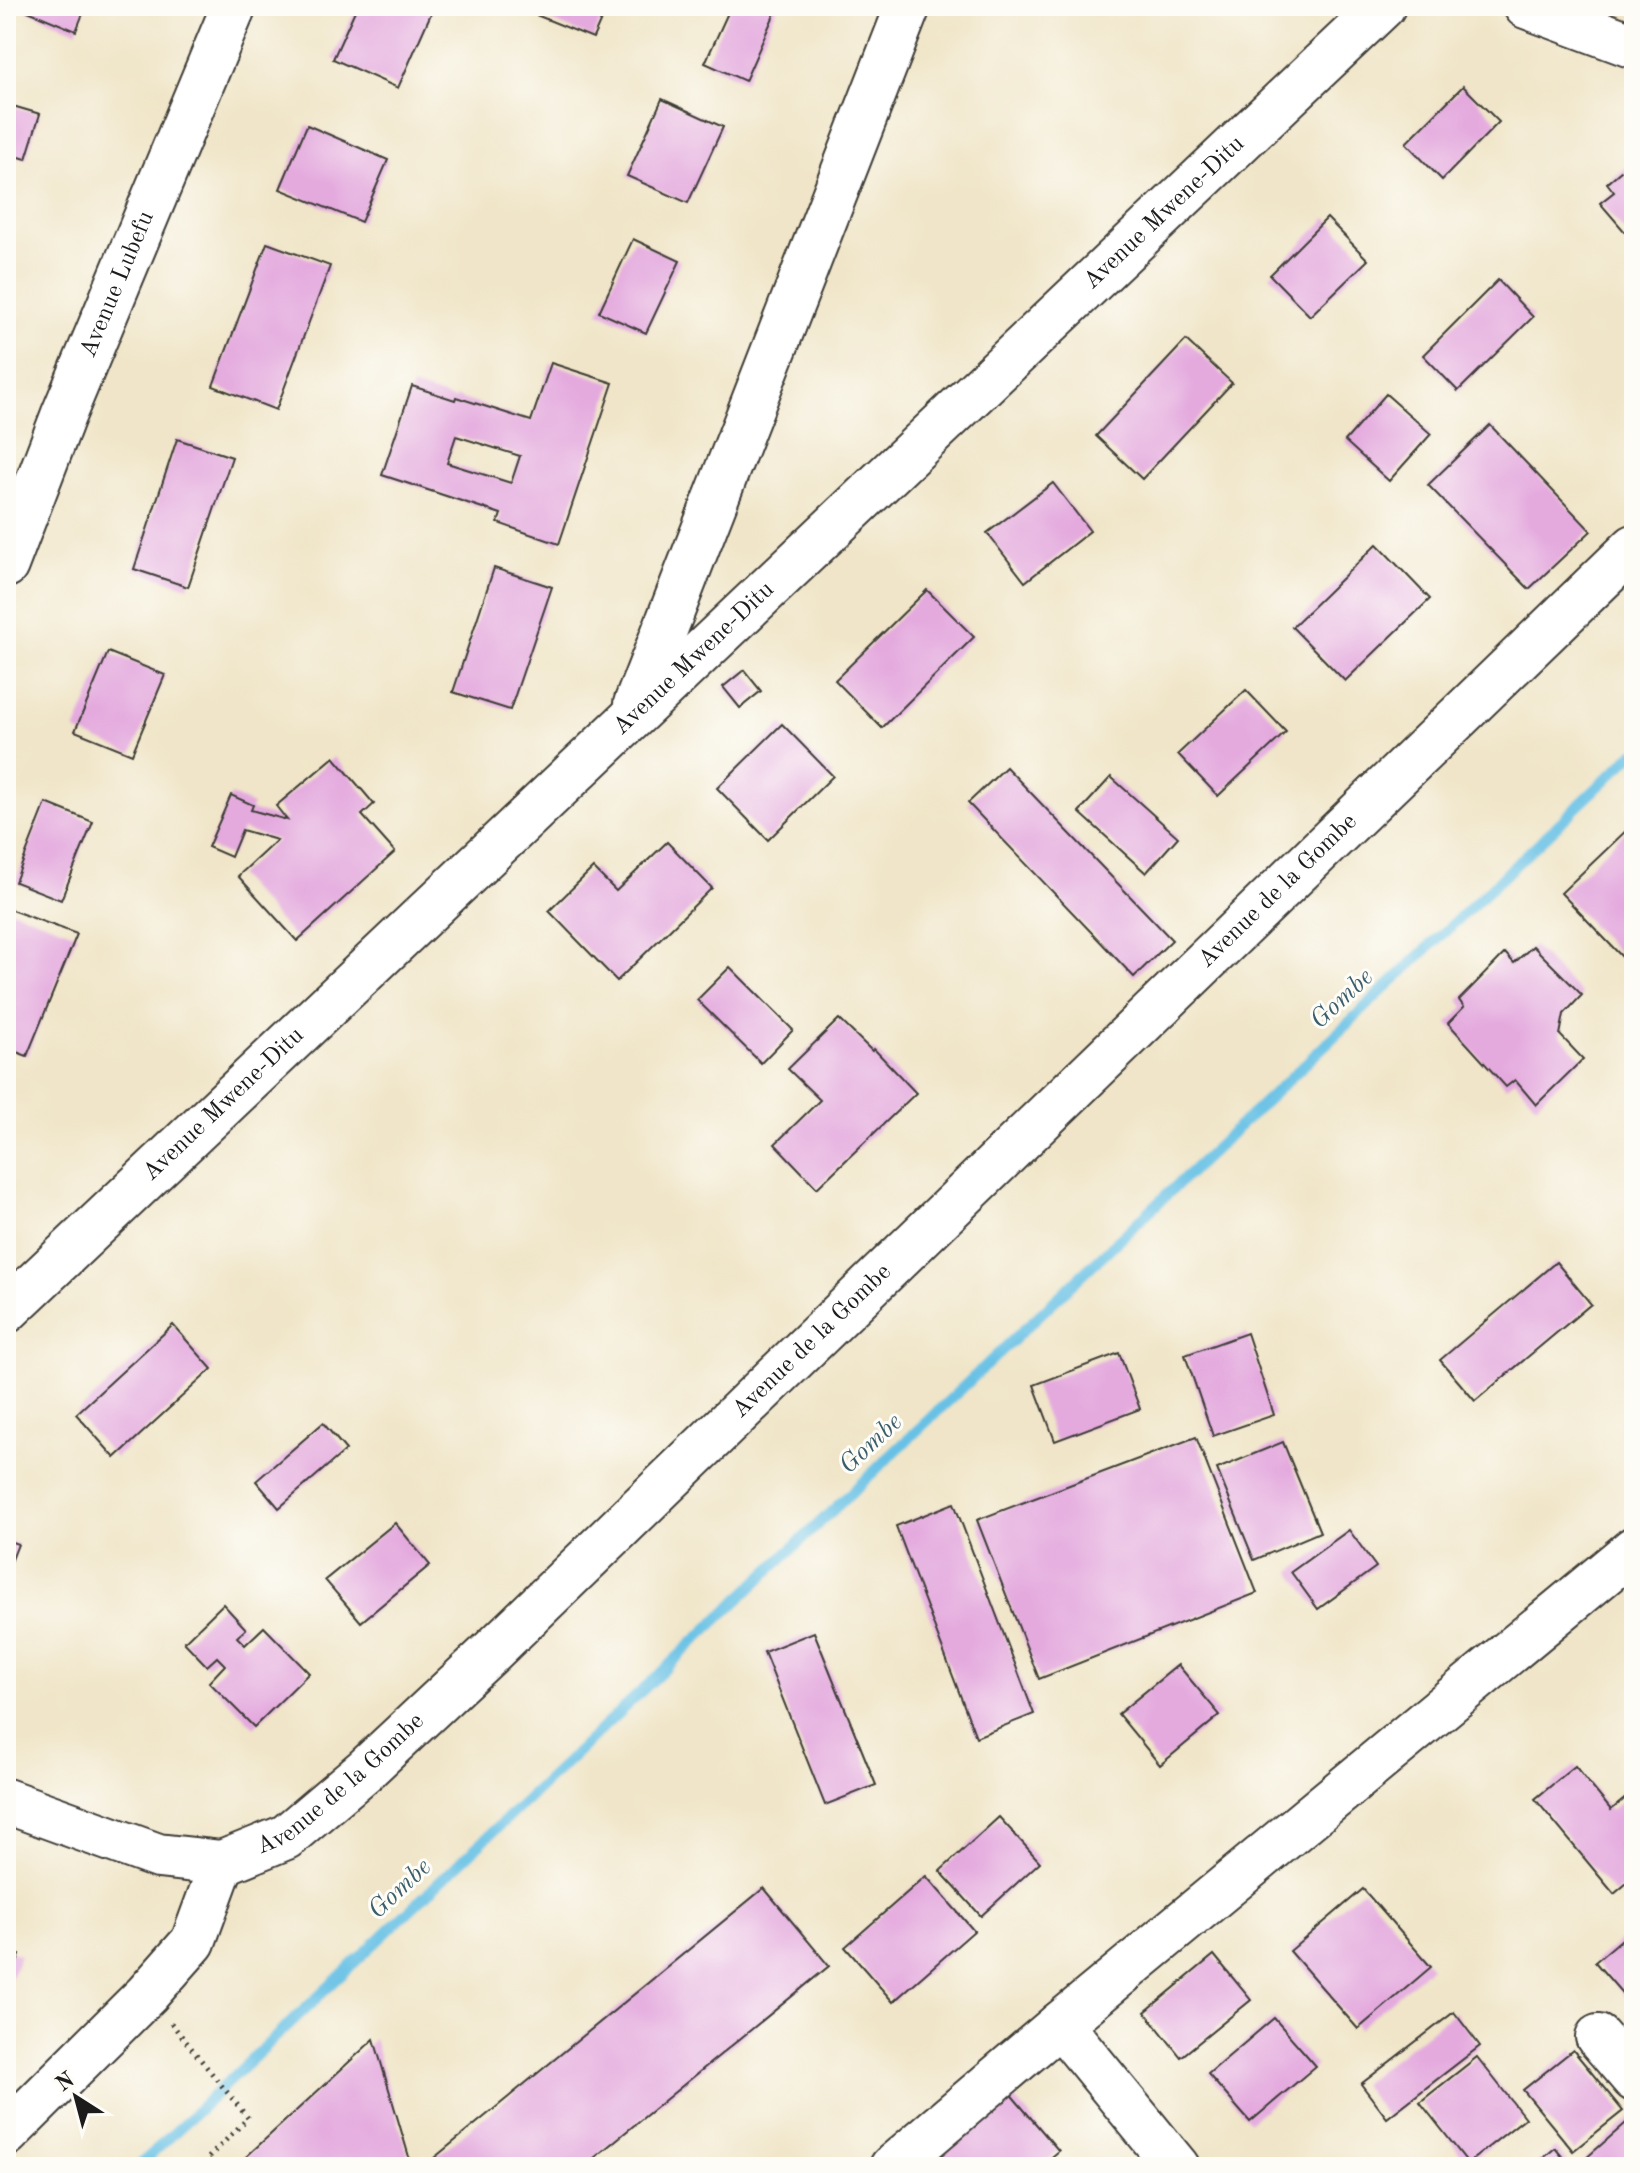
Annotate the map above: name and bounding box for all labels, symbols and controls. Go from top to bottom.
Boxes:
street label: Avenue Mwene-Ditu [1080,132,1249,294]
street label: Avenue Lubefu [77,208,159,361]
street label: Avenue Mwene-Ditu [609,577,779,740]
street label: Avenue de la Gombe [1194,810,1362,973]
water label: Gombe [1306,964,1378,1034]
street label: Avenue Mwene-Ditu [139,1023,309,1186]
street label: Avenue de la Gombe [728,1260,896,1423]
water label: Gombe [835,1409,907,1479]
street label: Avenue de la Gombe [254,1709,429,1859]
water label: Gombe [364,1854,436,1924]
north arrow [36,2057,116,2137]
text: N [52,2068,79,2096]

